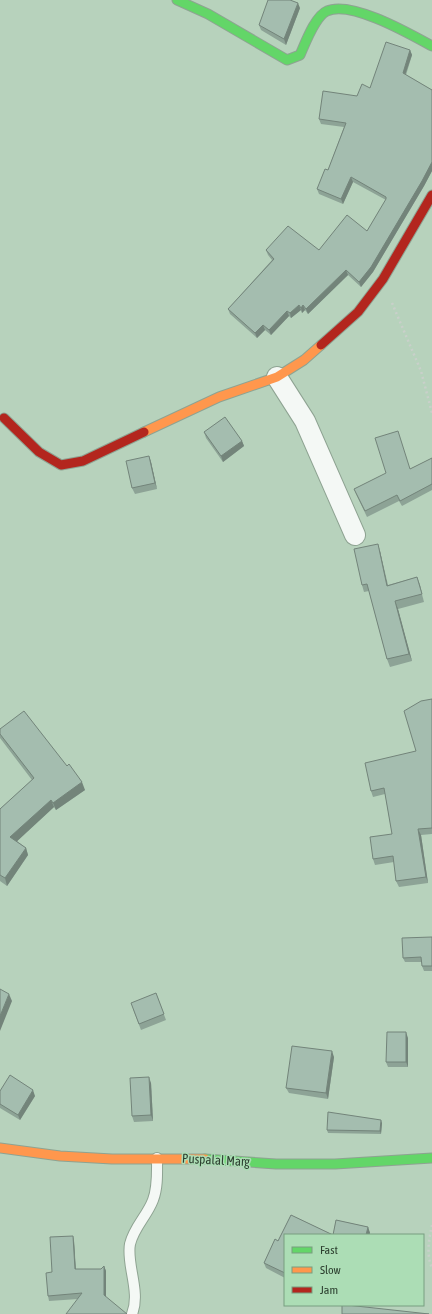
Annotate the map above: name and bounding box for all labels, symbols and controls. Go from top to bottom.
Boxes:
street label: Puspalal Marg [182,1151,251,1169]
legend [284,1234,424,1306]
text: Fast [320,1243,338,1257]
text: Slow [320,1263,341,1277]
text: Jam [320,1283,338,1297]

